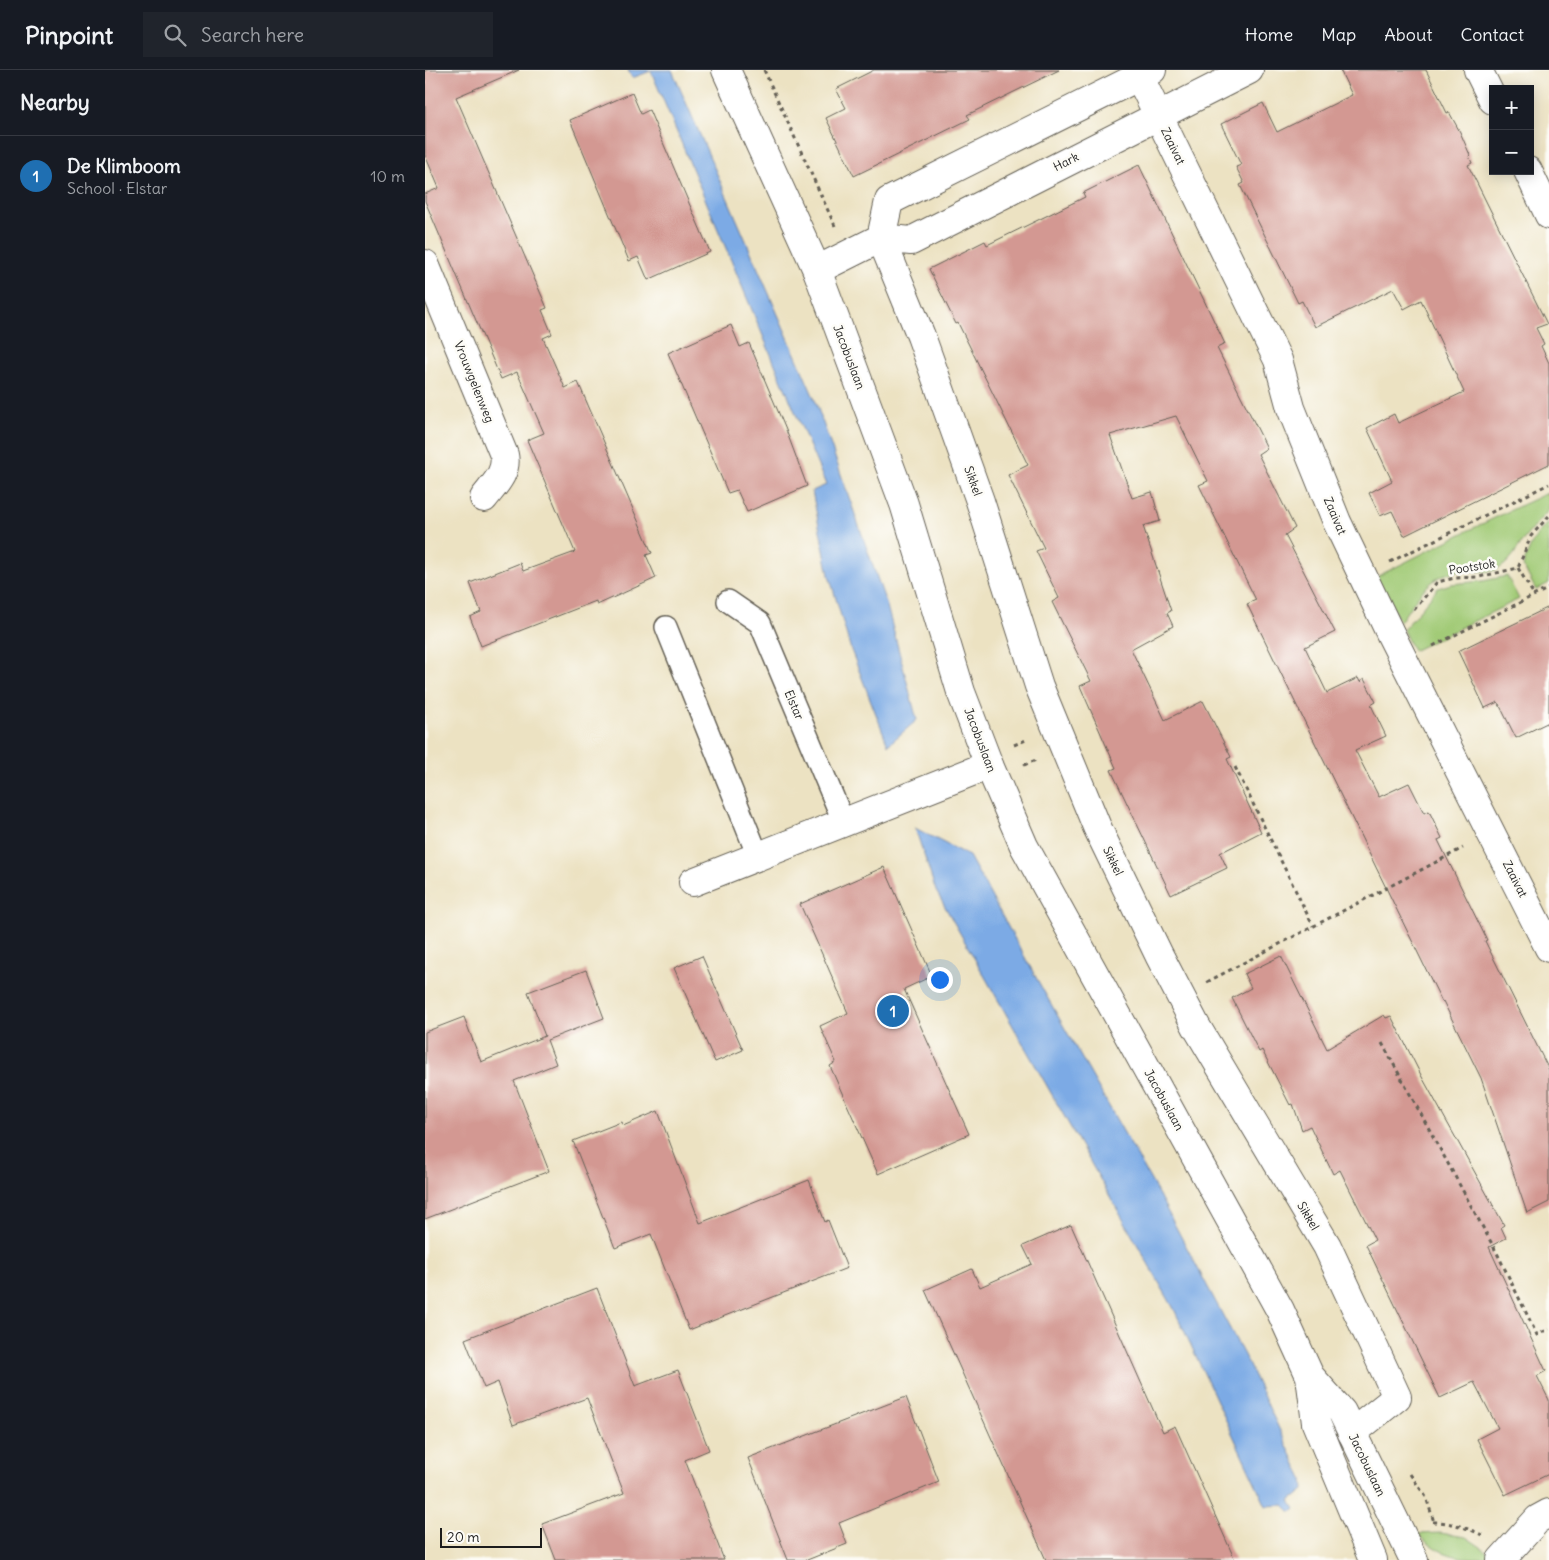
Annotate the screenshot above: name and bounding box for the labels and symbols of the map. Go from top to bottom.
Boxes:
street label: Zaaivat [1158,125,1189,167]
street label: Hark [1051,149,1081,174]
street label: Jacobuslaan [830,322,869,391]
street label: Vrouwgelenweg [451,339,498,425]
street label: Sikkel [961,464,986,498]
street label: Zaaivat [1321,495,1350,537]
street label: Pootstok [1448,555,1496,578]
street label: Elstar [782,688,807,722]
street label: Jacobuslaan [961,705,1000,774]
street label: Sikkel [1100,844,1127,878]
street label: Zaaivat [1500,858,1531,900]
your location [927,967,953,993]
pin: 1 [877,992,909,1030]
street label: Jacobuslaan [1141,1066,1188,1133]
street label: Sikkel [1294,1199,1323,1233]
street label: Jacobuslaan [1346,1431,1389,1499]
scale bar [440,1525,543,1548]

